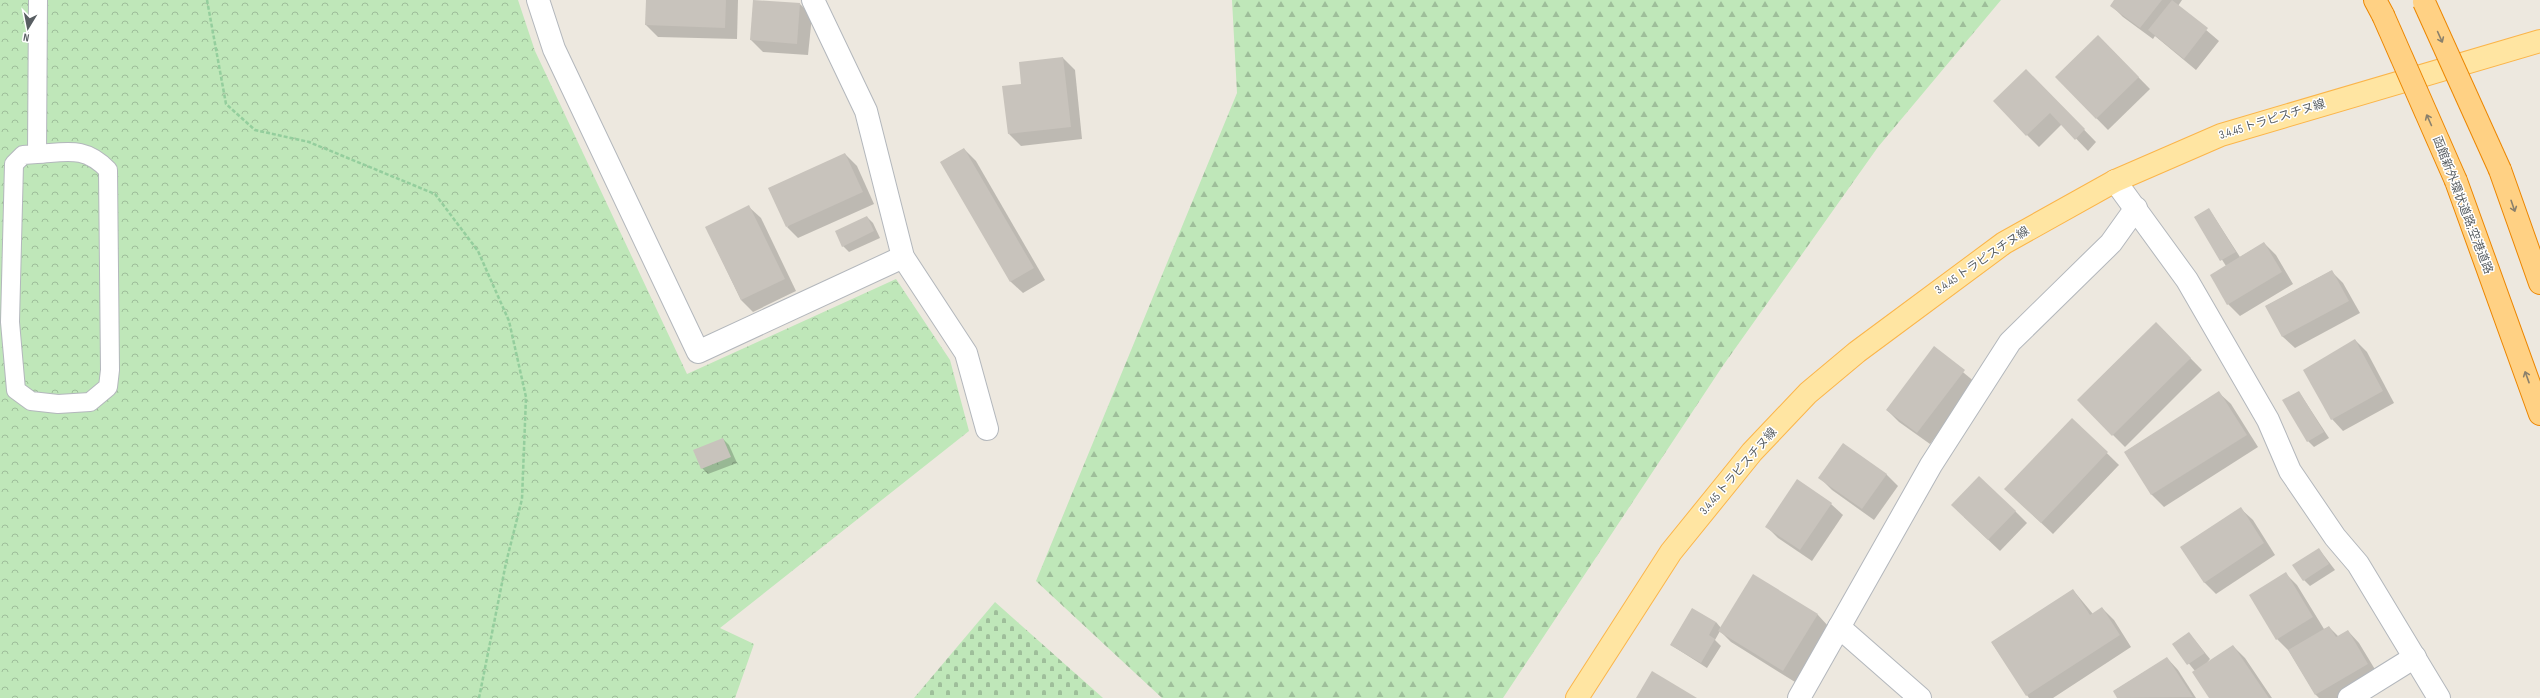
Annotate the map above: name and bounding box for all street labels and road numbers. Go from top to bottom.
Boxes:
street label: 3.4.45 トラピスチヌ線 [2217,96,2327,143]
street label: 函館新外環状道路;空港道路 [2429,134,2496,276]
street label: 3.4.45 トラピスチヌ線 [1932,223,2032,297]
street label: 3.4.45 トラピスチヌ線 [1697,425,1780,518]

